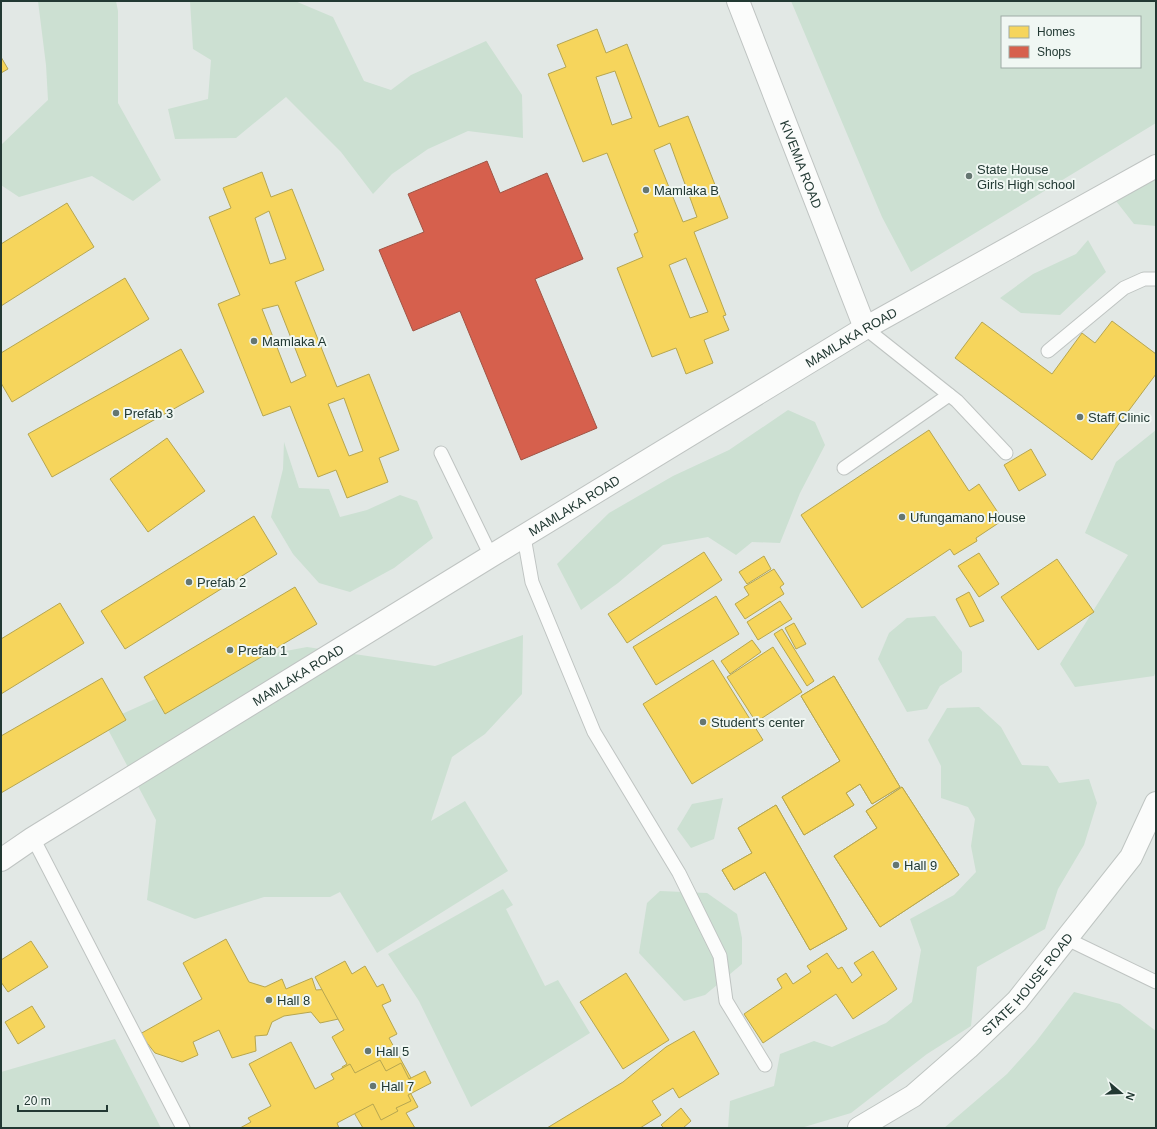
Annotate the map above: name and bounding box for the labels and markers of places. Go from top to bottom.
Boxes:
place label: State House Girls High school [977,162,1075,192]
marker: State House Girls High school [964,171,974,181]
place label: Mamlaka B [654,183,719,198]
marker: Mamlaka B [641,185,651,195]
place label: Mamlaka A [262,334,327,349]
marker: Mamlaka A [249,336,259,346]
place label: Prefab 3 [124,406,173,421]
marker: Prefab 3 [111,408,121,418]
place label: Staff Clinic [1088,410,1150,425]
marker: Staff Clinic [1075,412,1085,422]
place label: Ufungamano House [910,510,1026,525]
marker: Ufungamano House [897,512,907,522]
place label: Prefab 2 [197,575,246,590]
marker: Prefab 2 [184,577,194,587]
place label: Prefab 1 [238,643,287,658]
marker: Prefab 1 [225,645,235,655]
place label: Student's center [711,715,805,730]
marker: Student's center [698,717,708,727]
place label: Hall 9 [904,858,937,873]
marker: Hall 9 [891,860,901,870]
place label: Hall 8 [277,993,310,1008]
marker: Hall 8 [264,995,274,1005]
place label: Hall 5 [376,1044,409,1059]
marker: Hall 5 [363,1046,373,1056]
place label: Hall 7 [381,1079,414,1094]
marker: Hall 7 [368,1081,378,1091]

